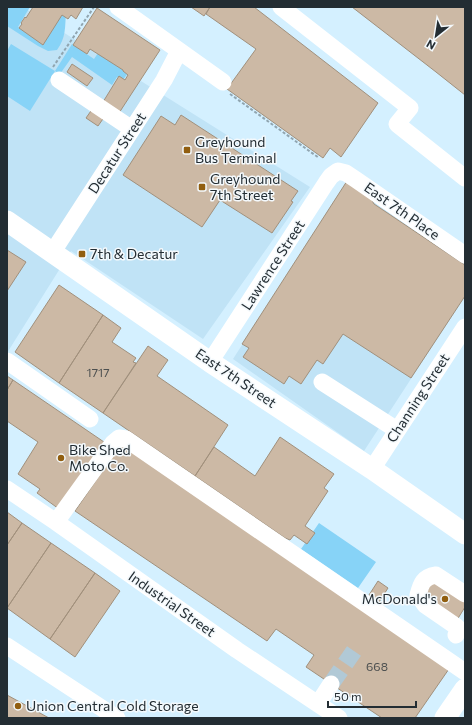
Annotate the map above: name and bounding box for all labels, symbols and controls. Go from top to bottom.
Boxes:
north arrow [416,16,456,56]
text: N [424,37,438,53]
street label: Decatur Street [84,109,149,197]
place label: Greyhound Bus Terminal [195,133,277,166]
marker: Greyhound Bus Terminal [182,145,192,155]
place label: Greyhound 7th Street [210,170,280,203]
street label: East 7th Place [361,178,443,243]
marker: Greyhound 7th Street [197,182,207,192]
street label: Lawrence Street [237,216,308,313]
place label: 7th & Decatur [90,245,178,262]
marker: 7th & Decatur [77,249,87,259]
street label: East 7th Street [193,344,280,411]
street label: Channing Street [383,350,453,445]
house number: 1717 [87,365,109,379]
place label: Bike Shed Moto Co. [69,441,131,474]
marker: Bike Shed Moto Co. [56,453,66,463]
street label: Industrial Street [126,567,219,640]
place label: McDonald's [362,590,437,607]
marker: McDonald's [440,594,450,604]
house number: 668 [366,659,388,673]
scale bar [328,683,416,709]
text: 50 m [334,689,362,703]
place label: Union Central Cold Storage [26,697,199,714]
marker: Union Central Cold Storage [13,701,23,711]

